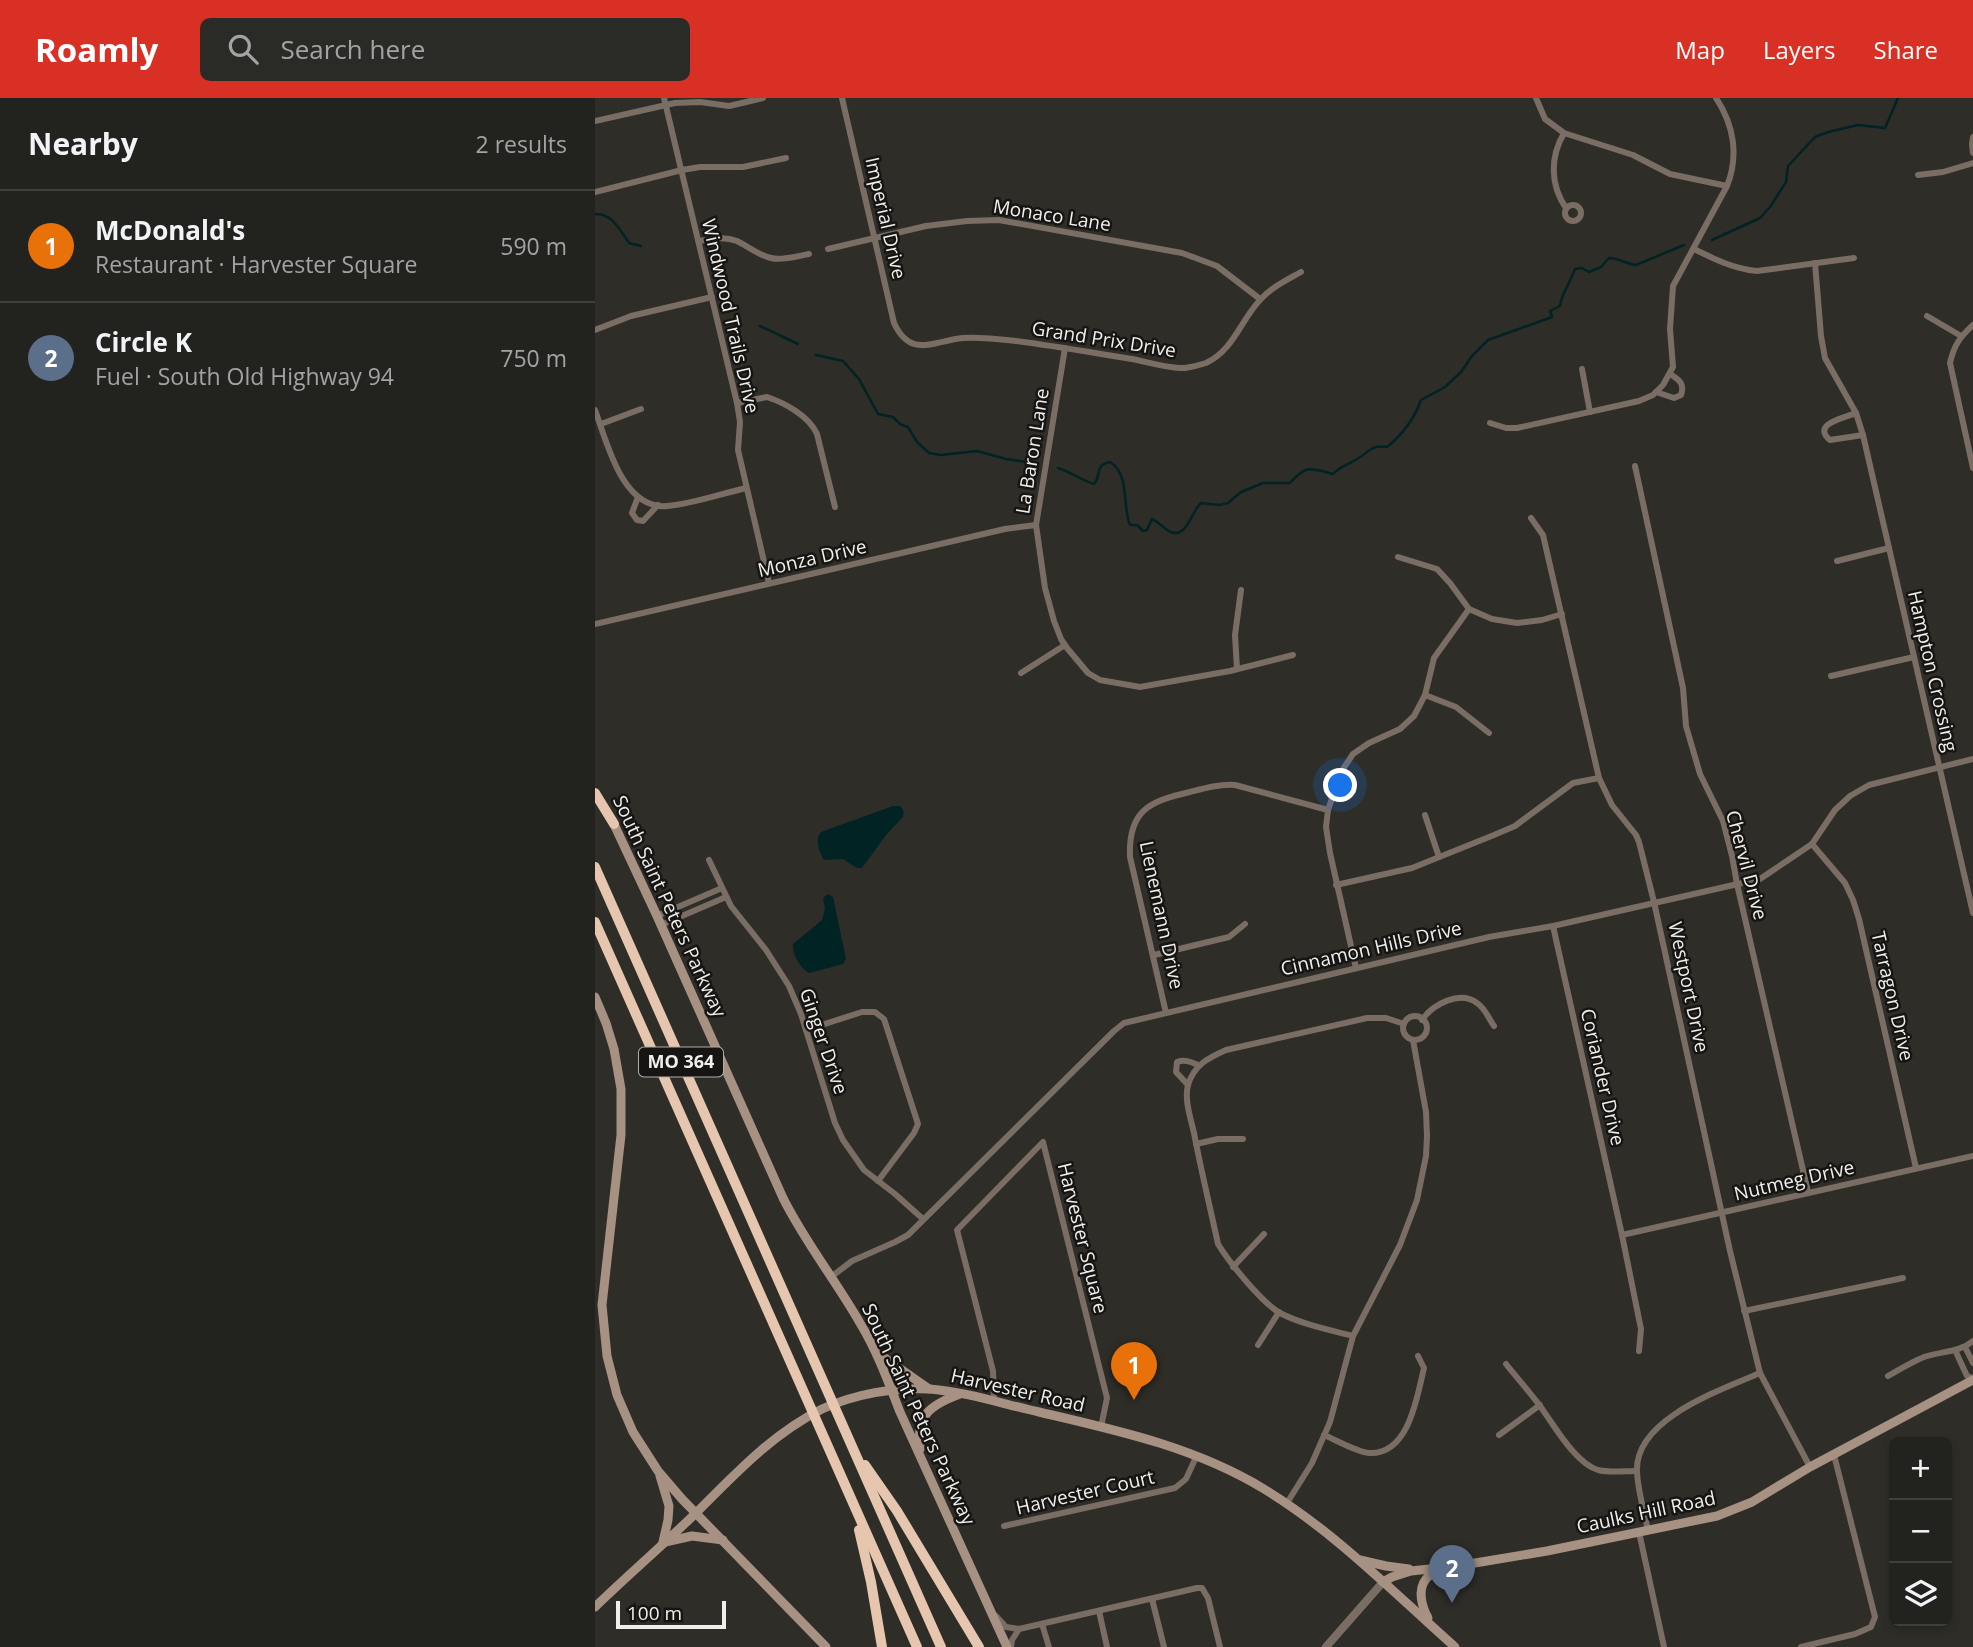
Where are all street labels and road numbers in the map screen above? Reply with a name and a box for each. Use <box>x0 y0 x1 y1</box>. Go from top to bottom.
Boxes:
street label: Imperial Drive <box>859 154 913 282</box>
street label: Monaco Lane <box>991 193 1113 237</box>
street label: Windwood Trails Drive <box>696 216 766 416</box>
street label: Grand Prix Drive <box>1030 315 1178 363</box>
street label: La Baron Lane <box>1009 386 1055 516</box>
street label: Monza Drive <box>755 533 869 583</box>
street label: Hampton Crossing <box>1902 588 1964 754</box>
street label: South Saint Peters Parkway <box>607 791 733 1022</box>
street label: Chervil Drive <box>1720 807 1774 923</box>
street label: Lienemann Drive <box>1134 839 1190 991</box>
street label: Cinnamon Hills Drive <box>1278 915 1464 981</box>
street label: Westport Drive <box>1662 919 1716 1055</box>
street label: Tarragon Drive <box>1865 929 1921 1063</box>
street label: Ginger Drive <box>794 985 854 1097</box>
street label: Coriander Drive <box>1575 1006 1631 1148</box>
road number: MO 364 <box>639 1048 723 1077</box>
street label: Nutmeg Drive <box>1731 1154 1857 1206</box>
street label: Harvester Square <box>1052 1160 1114 1316</box>
street label: South Saint Peters Parkway <box>856 1299 982 1530</box>
street label: Harvester Road <box>948 1362 1088 1418</box>
street label: Harvester Court <box>1013 1463 1157 1521</box>
street label: Caulks Hill Road <box>1574 1485 1718 1539</box>

